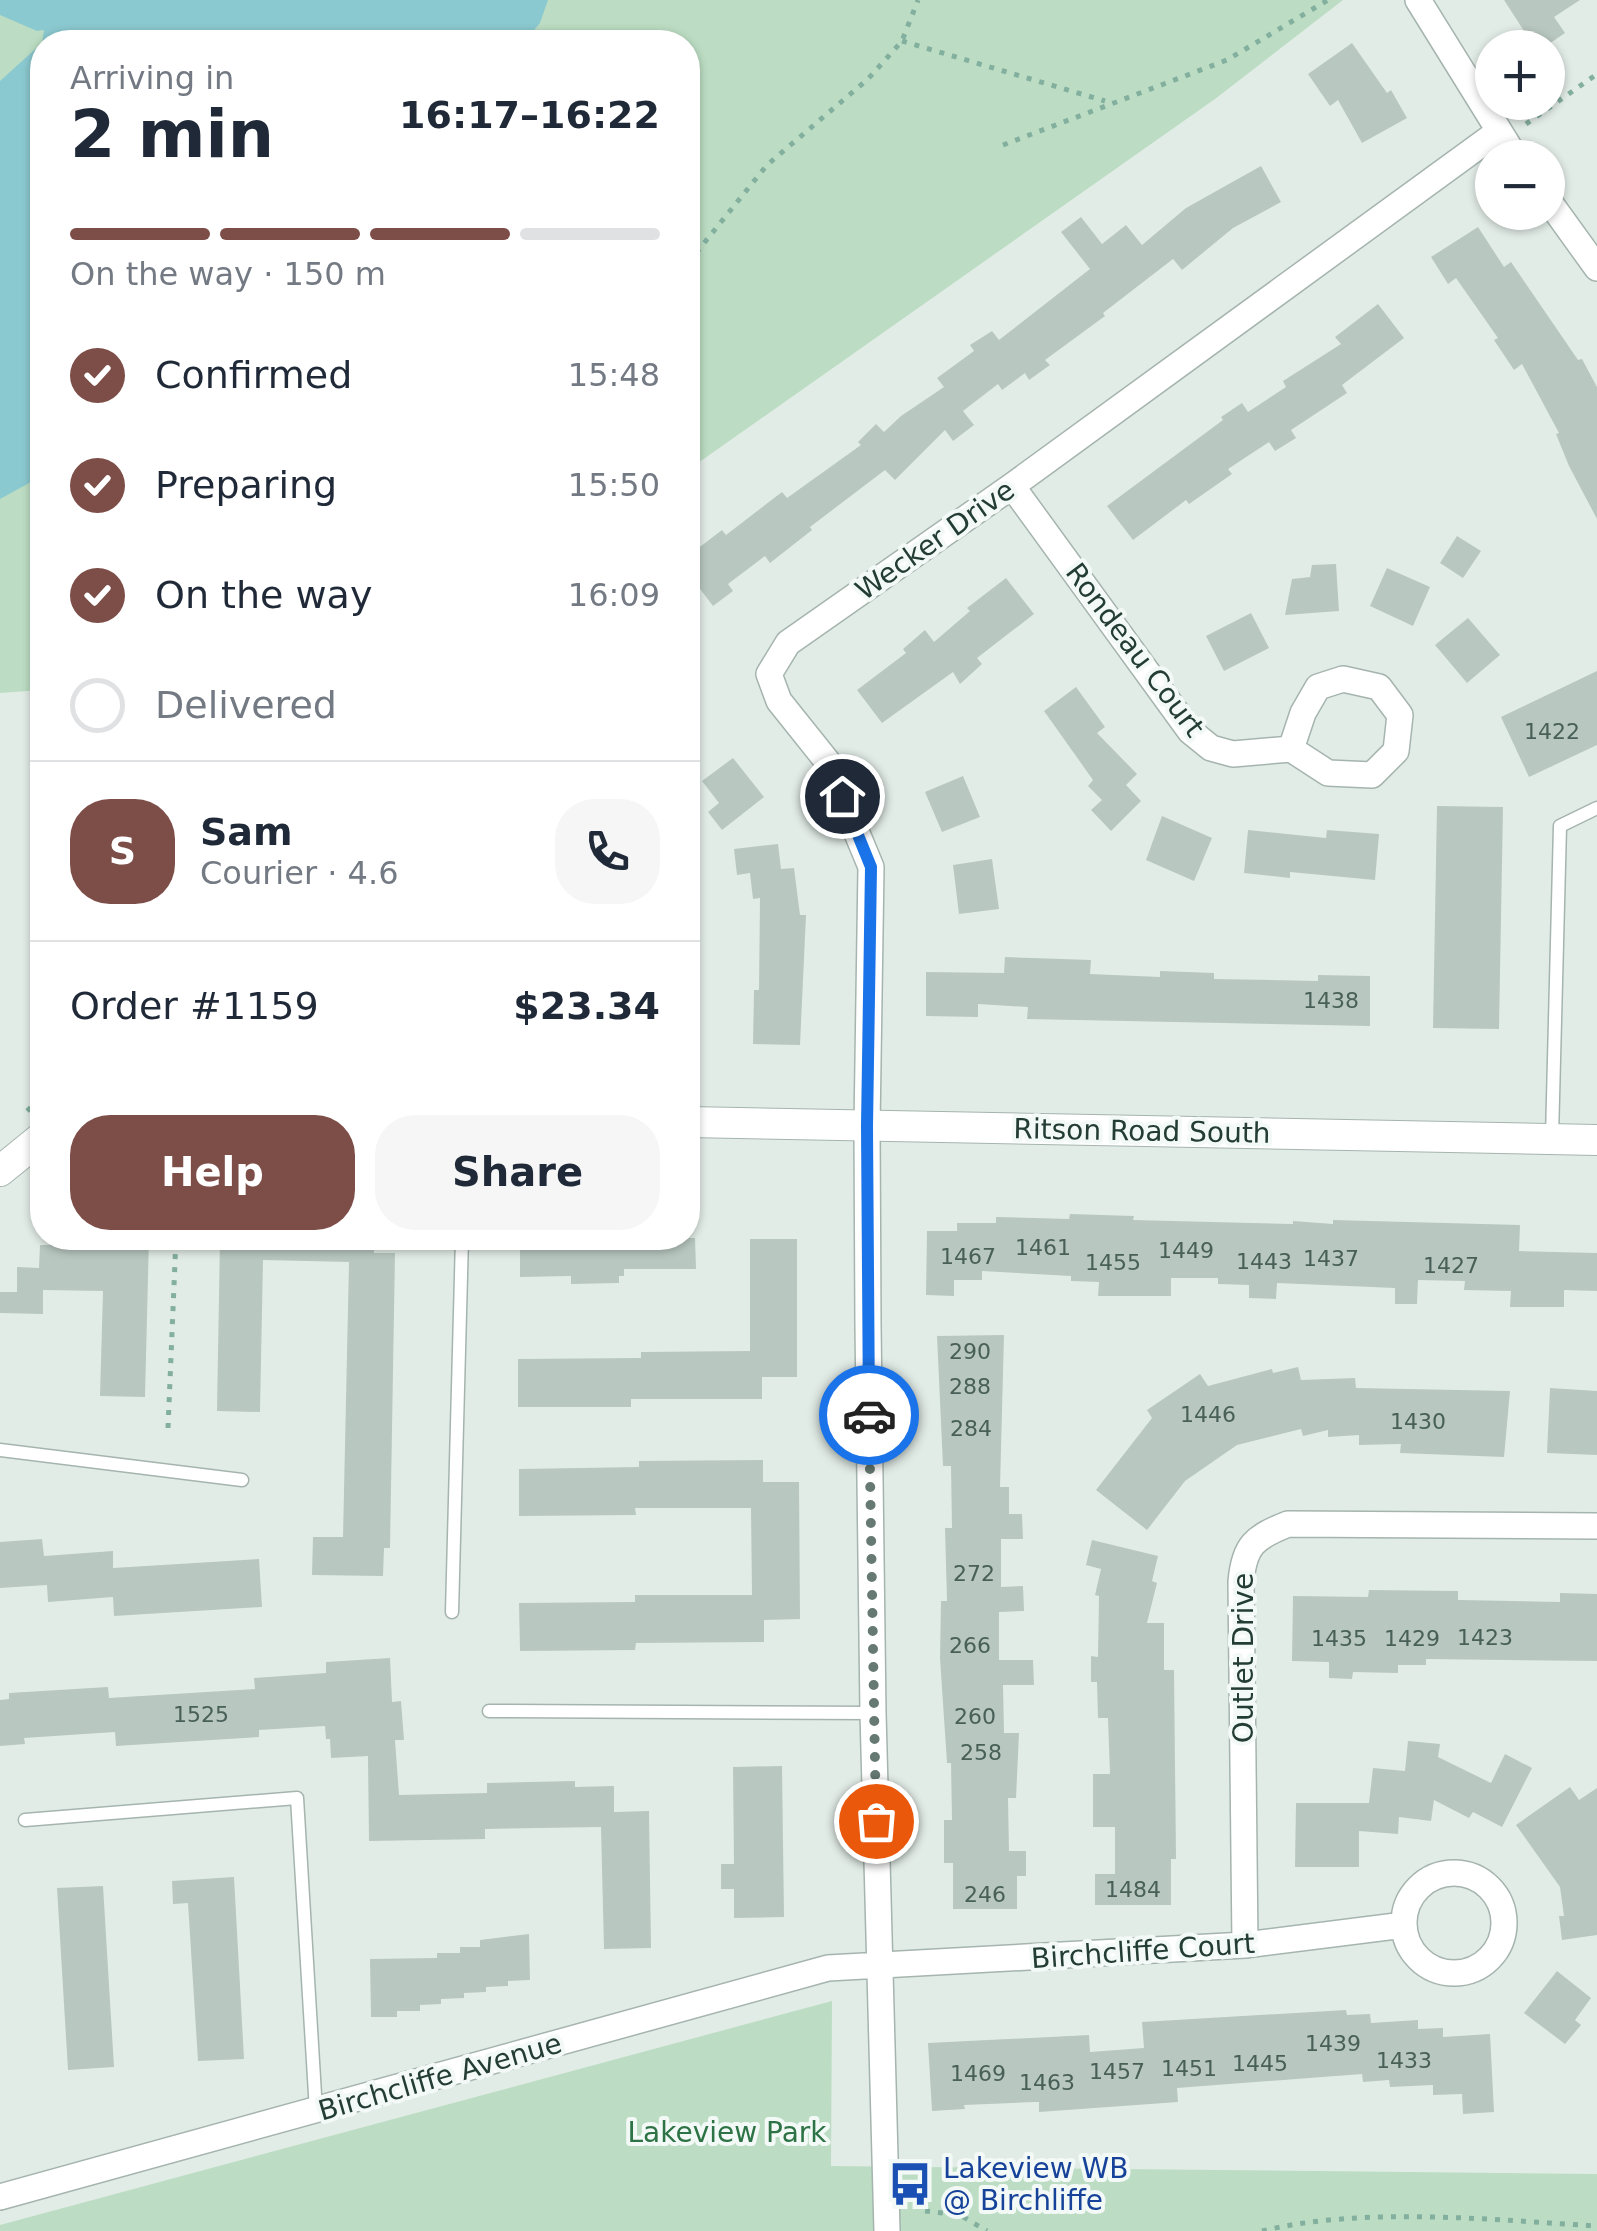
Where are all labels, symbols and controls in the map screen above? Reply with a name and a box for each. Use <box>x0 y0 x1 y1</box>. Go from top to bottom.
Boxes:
map controls <box>1475 30 1565 230</box>
button: + <box>1475 30 1565 120</box>
text: Arriving in <box>70 59 234 97</box>
text: 16:17–16:22 <box>399 93 660 137</box>
text: 2 min <box>70 97 274 172</box>
button: − <box>1475 140 1565 230</box>
text: On the way · 150 m <box>70 255 386 293</box>
icon: check <box>70 348 125 403</box>
text: Confirmed <box>155 353 352 397</box>
text: 15:48 <box>568 356 660 394</box>
icon: check <box>70 458 125 513</box>
text: Preparing <box>155 463 337 507</box>
text: 15:50 <box>568 466 660 504</box>
street label: Wecker Drive <box>849 473 1021 607</box>
street label: Rondeau Court <box>1059 557 1211 743</box>
icon: check <box>70 568 125 623</box>
text: On the way <box>155 573 372 617</box>
text: 16:09 <box>568 576 660 614</box>
text: Delivered <box>155 683 337 727</box>
house number: 1422 <box>1524 719 1580 744</box>
pin <box>800 754 885 839</box>
icon: home <box>815 769 870 824</box>
button: phone <box>555 799 660 904</box>
text: Sam <box>200 810 293 854</box>
text: S <box>109 829 136 873</box>
text: Courier · 4.6 <box>200 854 399 892</box>
text: Order #1159 <box>70 984 319 1028</box>
text: $23.34 <box>513 984 660 1028</box>
house number: 1438 <box>1303 988 1359 1013</box>
street label: Ritson Road South <box>1013 1112 1271 1150</box>
button: Help <box>70 1115 355 1230</box>
button: Share <box>375 1115 660 1230</box>
house number: 1461 <box>1015 1235 1071 1260</box>
house number: 1449 <box>1158 1238 1214 1263</box>
house number: 1467 <box>940 1244 996 1269</box>
house number: 1437 <box>1303 1246 1359 1271</box>
house number: 1443 <box>1236 1249 1292 1274</box>
house number: 1455 <box>1085 1250 1141 1275</box>
house number: 1427 <box>1423 1253 1479 1278</box>
house number: 290 <box>949 1339 991 1364</box>
courier <box>819 1365 919 1465</box>
house number: 288 <box>949 1374 991 1399</box>
icon: car <box>842 1388 897 1443</box>
house number: 1446 <box>1180 1402 1236 1427</box>
house number: 1430 <box>1390 1409 1446 1434</box>
house number: 284 <box>950 1416 992 1441</box>
house number: 272 <box>953 1561 995 1586</box>
street label: Outlet Drive <box>1227 1573 1260 1743</box>
house number: 1423 <box>1457 1625 1513 1650</box>
house number: 1435 <box>1311 1626 1367 1651</box>
house number: 1429 <box>1384 1626 1440 1651</box>
house number: 266 <box>949 1633 991 1658</box>
house number: 1525 <box>173 1702 229 1727</box>
house number: 260 <box>954 1704 996 1729</box>
house number: 258 <box>960 1740 1002 1765</box>
pin <box>834 1779 919 1864</box>
icon: bag <box>849 1794 904 1849</box>
house number: 1484 <box>1105 1877 1161 1902</box>
house number: 246 <box>964 1882 1006 1907</box>
street label: Birchcliffe Court <box>1030 1927 1256 1975</box>
street label: Birchcliffe Avenue <box>315 2026 565 2128</box>
house number: 1439 <box>1305 2031 1361 2056</box>
house number: 1433 <box>1376 2048 1432 2073</box>
house number: 1445 <box>1232 2051 1288 2076</box>
house number: 1451 <box>1161 2056 1217 2081</box>
house number: 1457 <box>1089 2059 1145 2084</box>
house number: 1469 <box>950 2061 1006 2086</box>
house number: 1463 <box>1019 2070 1075 2095</box>
park label: Lakeview Park <box>627 2116 827 2149</box>
place label: Lakeview WB @ Birchliffe <box>943 2152 1128 2217</box>
bus stop icon: Lakeview WB @ Birchliffe <box>886 2160 934 2208</box>

